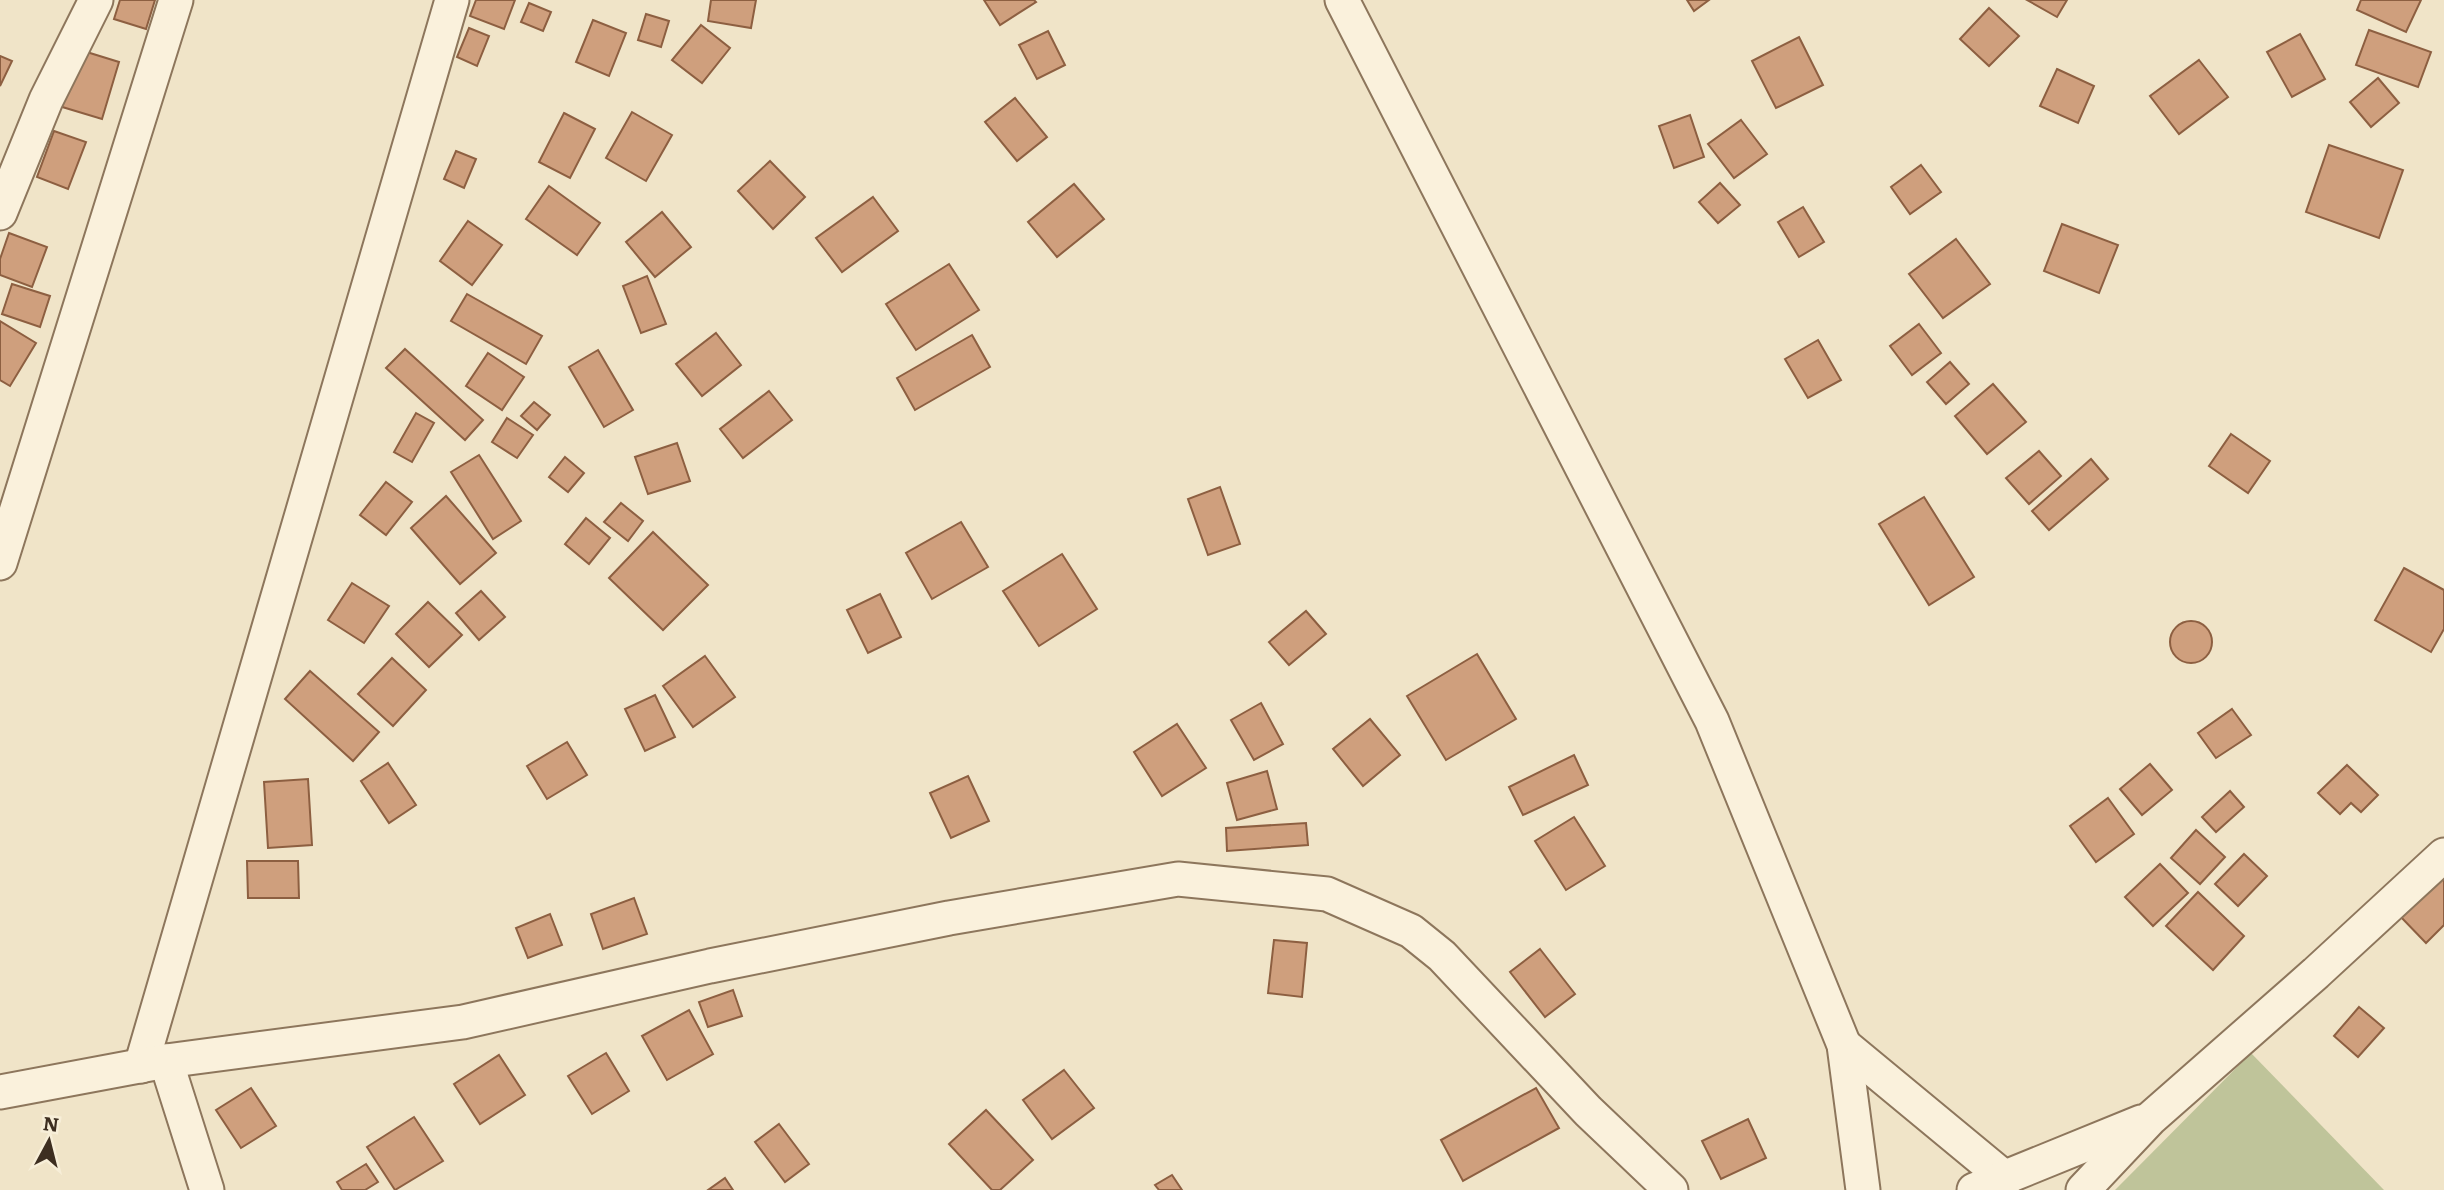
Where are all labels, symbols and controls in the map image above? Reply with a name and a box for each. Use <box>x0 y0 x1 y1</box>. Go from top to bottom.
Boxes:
north arrow <box>14 1106 84 1176</box>
text: N <box>42 1108 61 1138</box>

